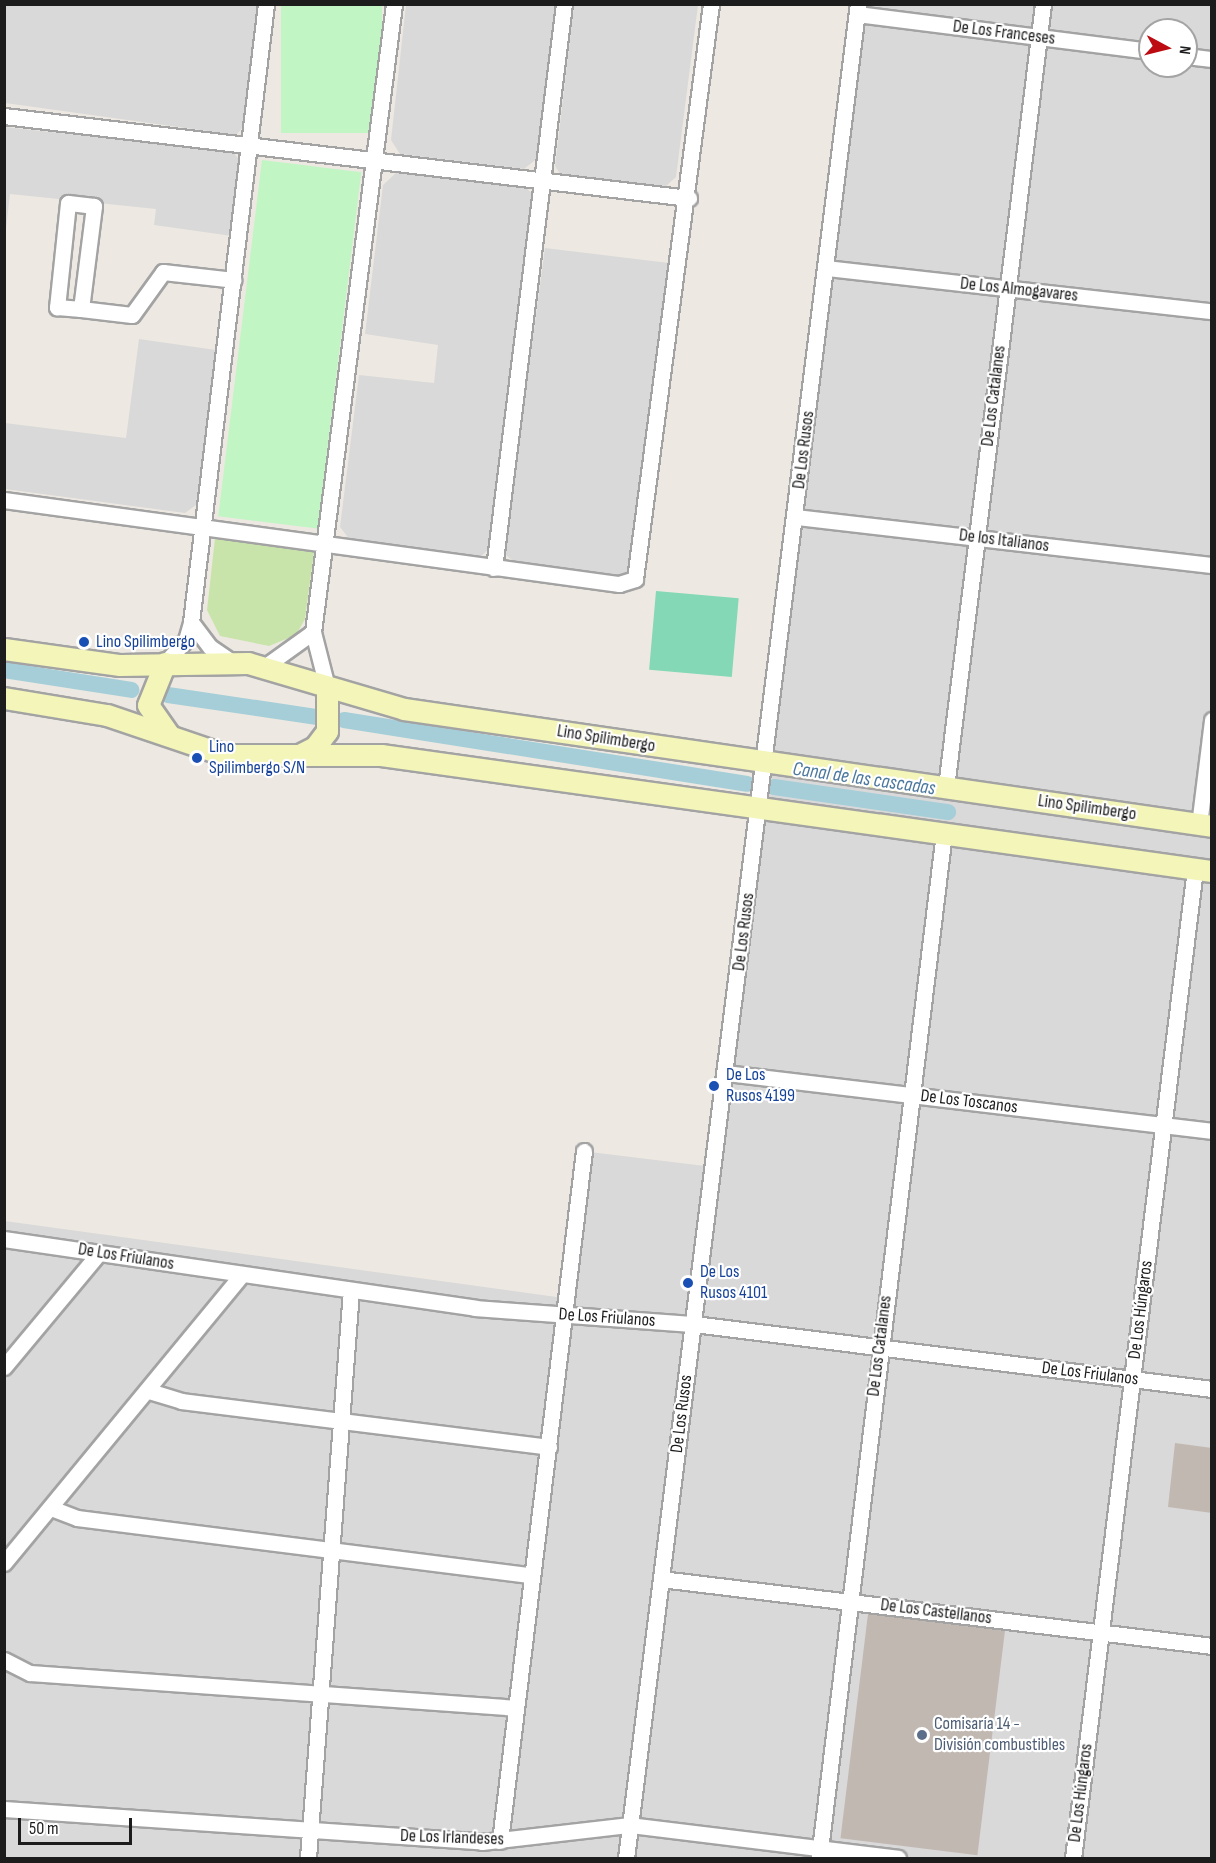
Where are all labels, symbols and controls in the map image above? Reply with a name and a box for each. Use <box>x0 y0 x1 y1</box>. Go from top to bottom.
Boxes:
street label: De Los Franceses <box>952 16 1056 50</box>
north arrow <box>1138 18 1198 78</box>
text: N <box>1174 45 1194 55</box>
street label: De Los Almogavares <box>959 273 1079 307</box>
street label: De Los Catalanes <box>977 344 1011 448</box>
street label: De Los Rusos <box>789 410 819 490</box>
street label: De los Italianos <box>958 525 1050 557</box>
place label: Lino Spilimbergo <box>96 631 195 653</box>
marker: Lino Spilimbergo <box>77 635 91 649</box>
street label: Lino Spilimbergo <box>555 721 657 757</box>
place label: Lino Spilimbergo S/N <box>209 737 305 780</box>
marker: Lino Spilimbergo S/N <box>190 751 204 765</box>
water label: Canal de las cascadas <box>791 757 937 801</box>
street label: Lino Spilimbergo <box>1036 790 1138 826</box>
street label: De Los Rusos <box>729 892 759 972</box>
place label: De Los Rusos 4199 <box>726 1065 795 1108</box>
marker: De Los Rusos 4199 <box>707 1079 721 1093</box>
street label: De Los Toscanos <box>919 1085 1019 1119</box>
street label: De Los Friulanos <box>76 1239 176 1275</box>
street label: De Los Húngaros <box>1124 1259 1158 1361</box>
place label: De Los Rusos 4101 <box>700 1262 767 1304</box>
marker: De Los Rusos 4101 <box>681 1276 695 1290</box>
street label: De Los Catalanes <box>863 1294 897 1398</box>
street label: De Los Friulanos <box>558 1304 656 1332</box>
street label: De Los Friulanos <box>1041 1357 1139 1391</box>
street label: De Los Rusos <box>667 1374 697 1454</box>
street label: De Los Castellanos <box>879 1594 993 1630</box>
place label: Comisaría 14 - División combustibles <box>934 1714 1065 1756</box>
marker: Comisaría 14 - División combustibles <box>915 1728 929 1742</box>
street label: De Los Húngaros <box>1064 1742 1098 1844</box>
scale bar <box>21 1806 135 1844</box>
text: 50 m <box>29 1818 59 1839</box>
street label: De Los Irlandeses <box>400 1825 504 1851</box>

